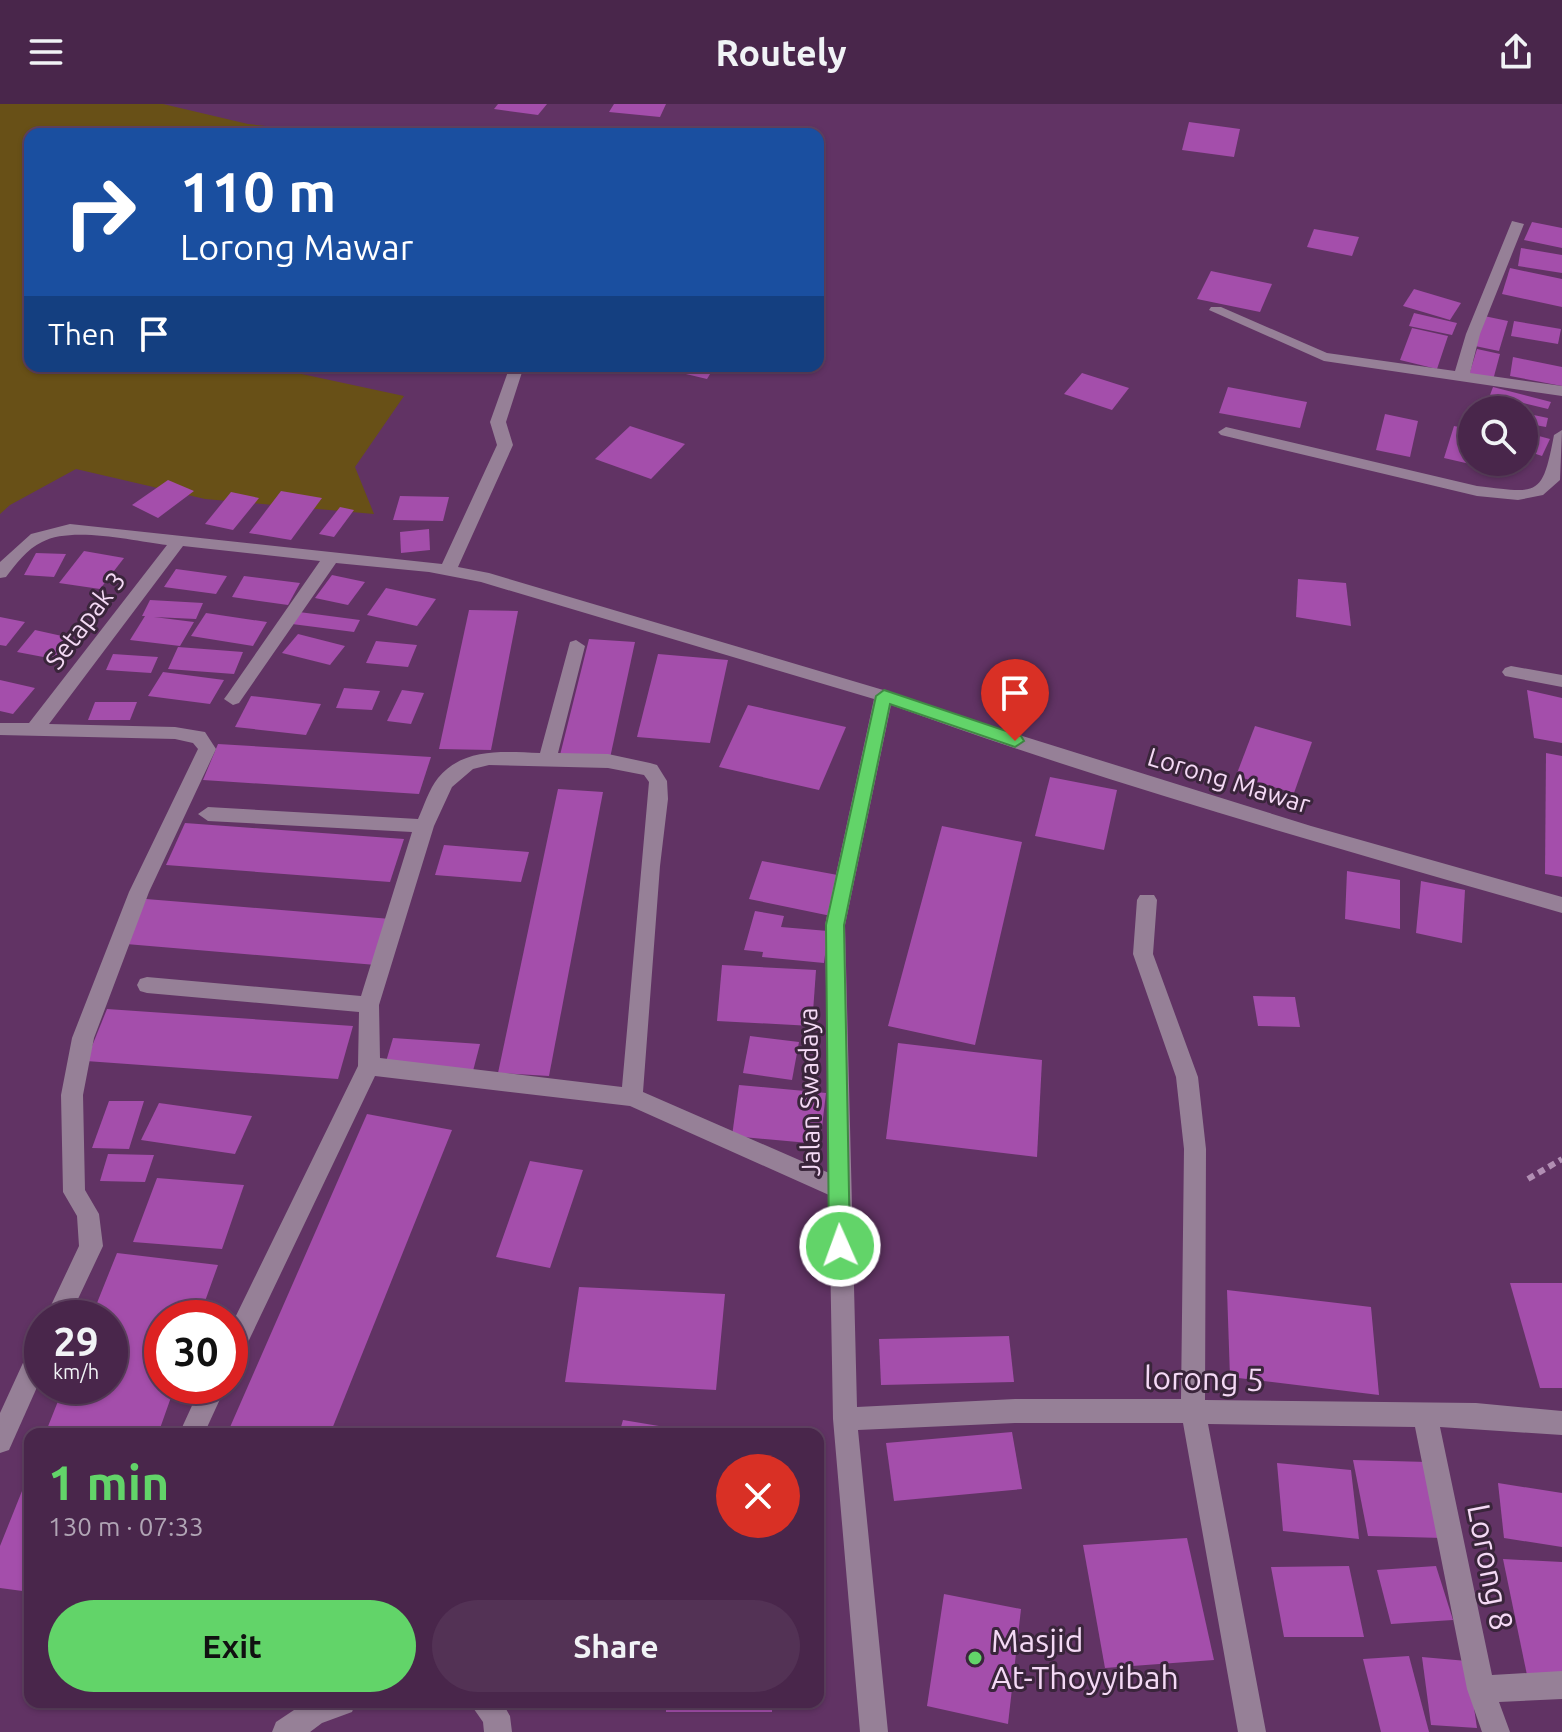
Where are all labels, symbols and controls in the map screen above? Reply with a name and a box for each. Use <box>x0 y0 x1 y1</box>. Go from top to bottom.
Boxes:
icon: menu <box>24 30 68 74</box>
icon: share <box>1494 30 1538 74</box>
text: Routely <box>715 32 847 73</box>
icon: right <box>48 160 152 264</box>
text: 110 m <box>180 160 336 223</box>
text: Lorong Mawar <box>180 226 413 267</box>
icon: arrive <box>132 312 176 356</box>
text: Then <box>48 317 116 351</box>
map controls <box>1458 396 1538 476</box>
button: search <box>1458 396 1538 476</box>
street label: Setapak 3 <box>39 566 131 674</box>
pin <box>981 659 1049 741</box>
icon: arrive <box>993 671 1037 715</box>
street label: Lorong Mawar <box>1144 741 1314 819</box>
street label: Jalan Swadaya <box>793 1007 825 1177</box>
position arrow <box>798 1204 882 1288</box>
speed limit sign: 30 <box>144 1300 248 1404</box>
text: 29 <box>53 1319 99 1364</box>
street label: lorong 5 <box>1144 1359 1264 1397</box>
text: km/h <box>53 1360 99 1383</box>
button: close <box>716 1454 800 1538</box>
text: 1 min <box>48 1455 169 1509</box>
street label: Lorong 8 <box>1461 1501 1521 1633</box>
text: 130 m · 07:33 <box>48 1512 204 1541</box>
button: Exit <box>48 1600 416 1692</box>
button: Share <box>432 1600 800 1692</box>
place label: Masjid At-Thoyyibah <box>991 1622 1179 1695</box>
marker: Masjid At-Thoyyibah <box>966 1649 984 1667</box>

